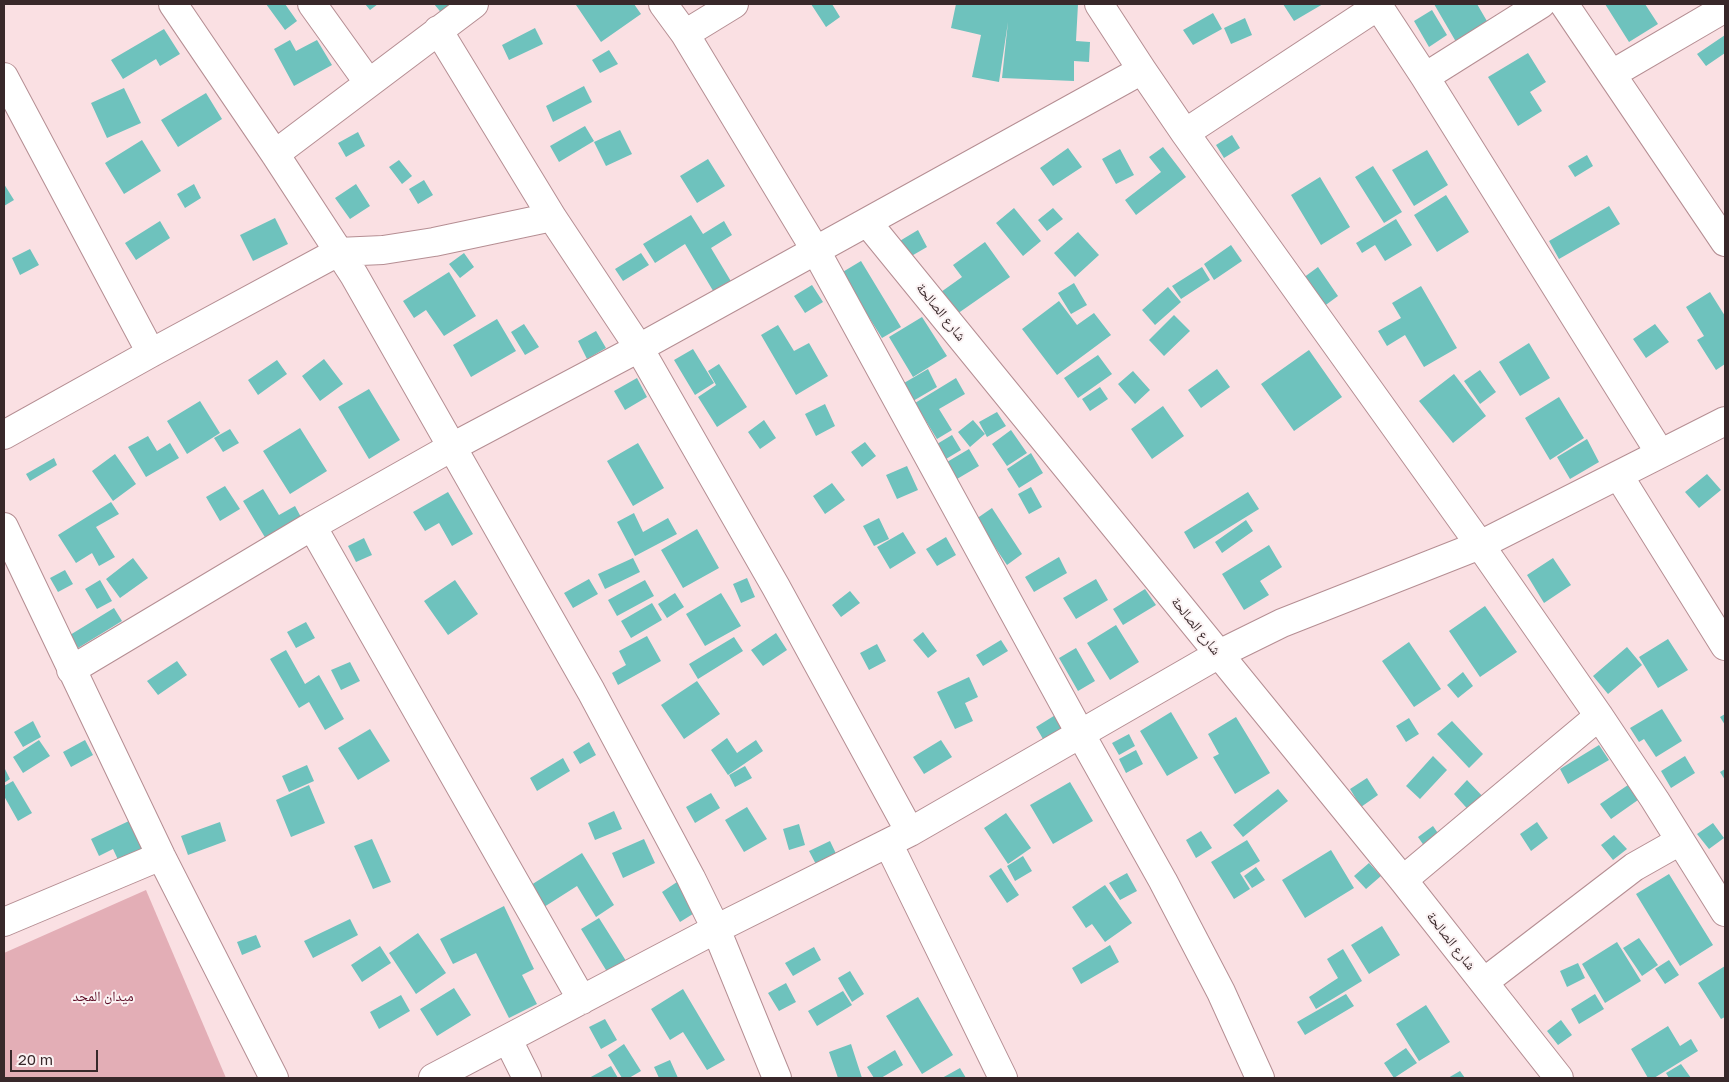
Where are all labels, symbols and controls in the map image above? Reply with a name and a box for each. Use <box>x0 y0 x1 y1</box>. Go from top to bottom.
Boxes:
street label: شارع الصالحة <box>913 280 969 344</box>
street label: شارع الصالحة <box>1168 594 1224 658</box>
street label: شارع الصالحة <box>1423 908 1479 974</box>
park label: ميدان المجد <box>72 989 134 1005</box>
scale bar <box>12 1040 100 1072</box>
text: 20 m <box>18 1050 53 1068</box>

